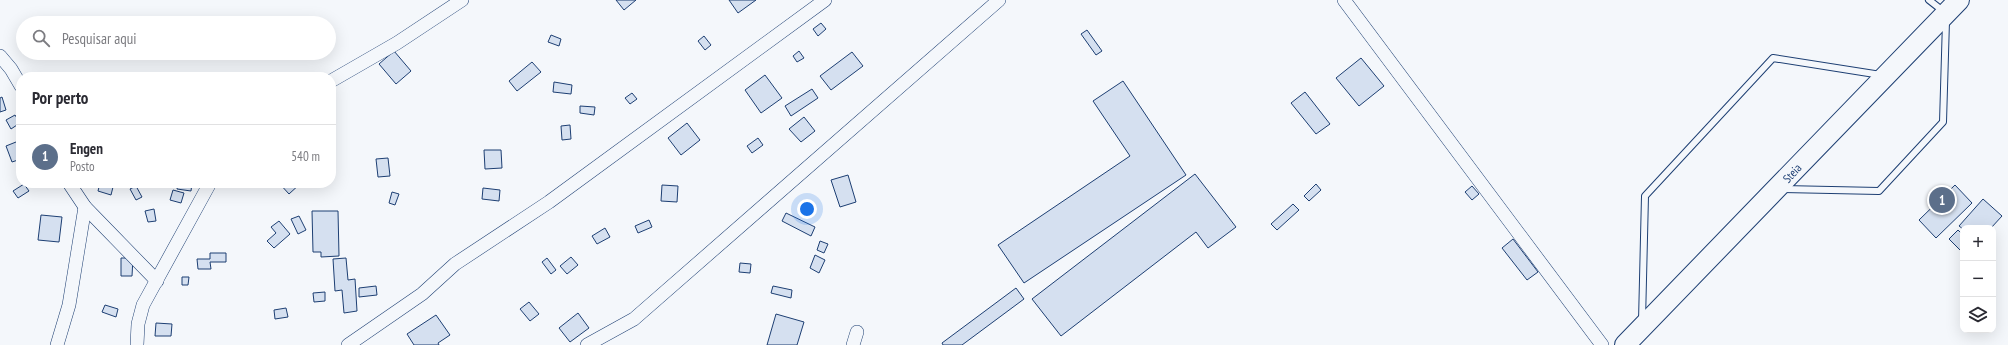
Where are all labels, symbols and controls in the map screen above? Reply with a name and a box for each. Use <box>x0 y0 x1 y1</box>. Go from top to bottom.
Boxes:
search box <box>16 16 336 60</box>
icon: search <box>30 27 52 49</box>
text: Pesquisar aqui <box>62 29 136 48</box>
text: Por perto <box>32 87 88 109</box>
text: Engen <box>70 139 103 158</box>
text: 1 <box>42 148 48 165</box>
text: 540 m <box>291 148 320 165</box>
text: Posto <box>70 158 95 175</box>
street label: Steia <box>1779 160 1805 186</box>
pin: 1 <box>1929 185 1955 215</box>
your location <box>797 199 817 219</box>
map controls <box>1960 225 1996 333</box>
button: + <box>1960 225 1996 261</box>
button: − <box>1960 261 1996 297</box>
button: layers <box>1960 297 1996 333</box>

